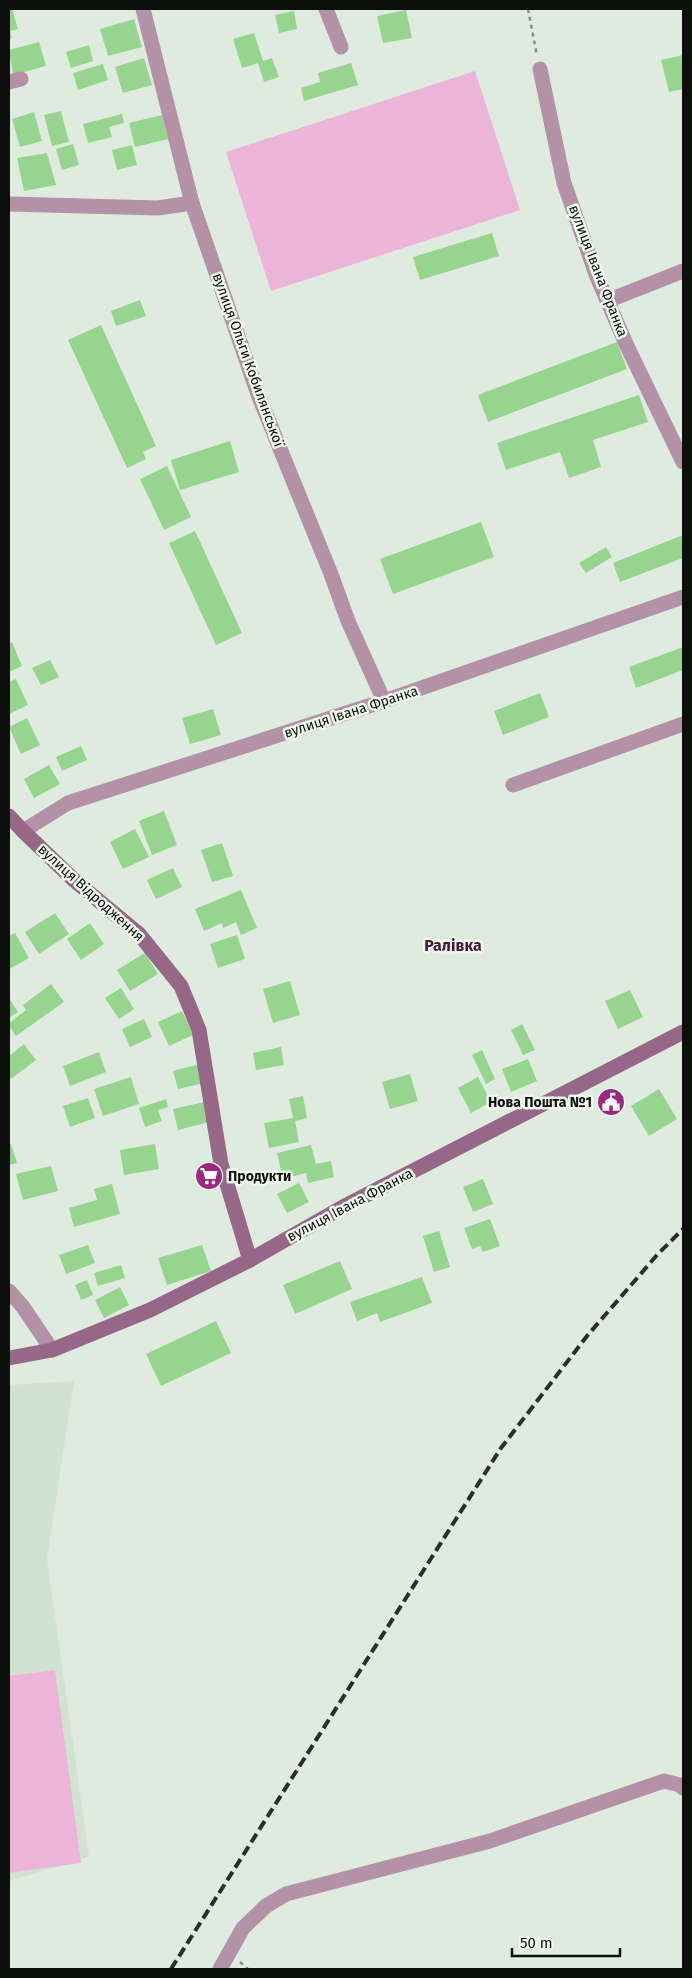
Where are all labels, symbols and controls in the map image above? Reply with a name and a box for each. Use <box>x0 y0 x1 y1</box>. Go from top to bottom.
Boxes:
street label: вулиця Івана Франка <box>565 203 631 339</box>
street label: вулиця Ольги Кобилянської <box>209 271 288 450</box>
street label: вулиця Івана Франка <box>282 682 420 742</box>
street label: вулиця Відродження <box>34 841 148 945</box>
district label: Ралівка <box>424 936 482 955</box>
public building icon: Нова Пошта №1 <box>596 1087 626 1117</box>
place label: Нова Пошта №1 <box>488 1094 592 1111</box>
supermarket icon: Продукти <box>194 1161 224 1191</box>
street label: вулиця Івана Франка <box>284 1165 416 1245</box>
place label: Продукти <box>228 1168 291 1185</box>
scale bar <box>512 1926 620 1958</box>
text: 50 m <box>520 1934 553 1952</box>

